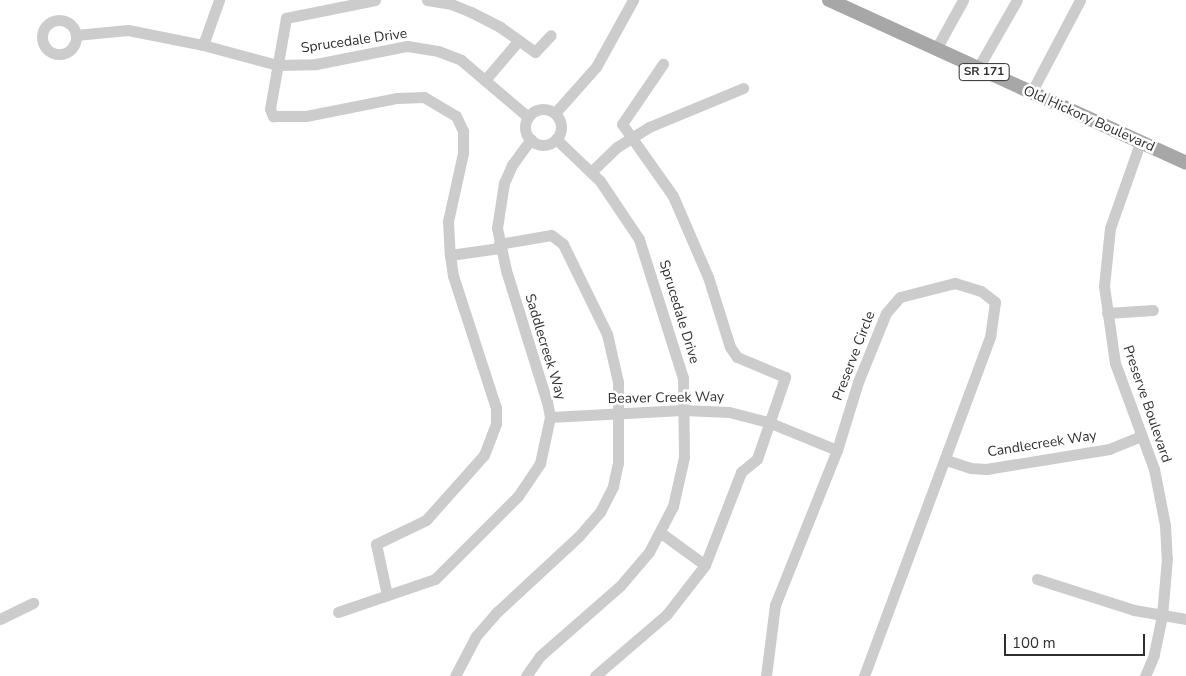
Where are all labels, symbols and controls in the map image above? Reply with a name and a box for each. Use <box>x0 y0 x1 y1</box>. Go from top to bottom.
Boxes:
street label: Sprucedale Drive <box>300 25 408 57</box>
road number: SR 171 <box>958 62 1010 82</box>
street label: Old Hickory Boulevard <box>1021 82 1157 156</box>
street label: Sprucedale Drive <box>655 258 703 366</box>
street label: Saddlecreek Way <box>521 292 569 402</box>
street label: Preserve Circle <box>829 309 879 403</box>
street label: Preserve Boulevard <box>1119 343 1175 465</box>
street label: Beaver Creek Way <box>608 389 724 407</box>
street label: Candlecreek Way <box>986 427 1098 461</box>
scale bar <box>1006 624 1147 656</box>
text: 100 m <box>1012 633 1056 653</box>

